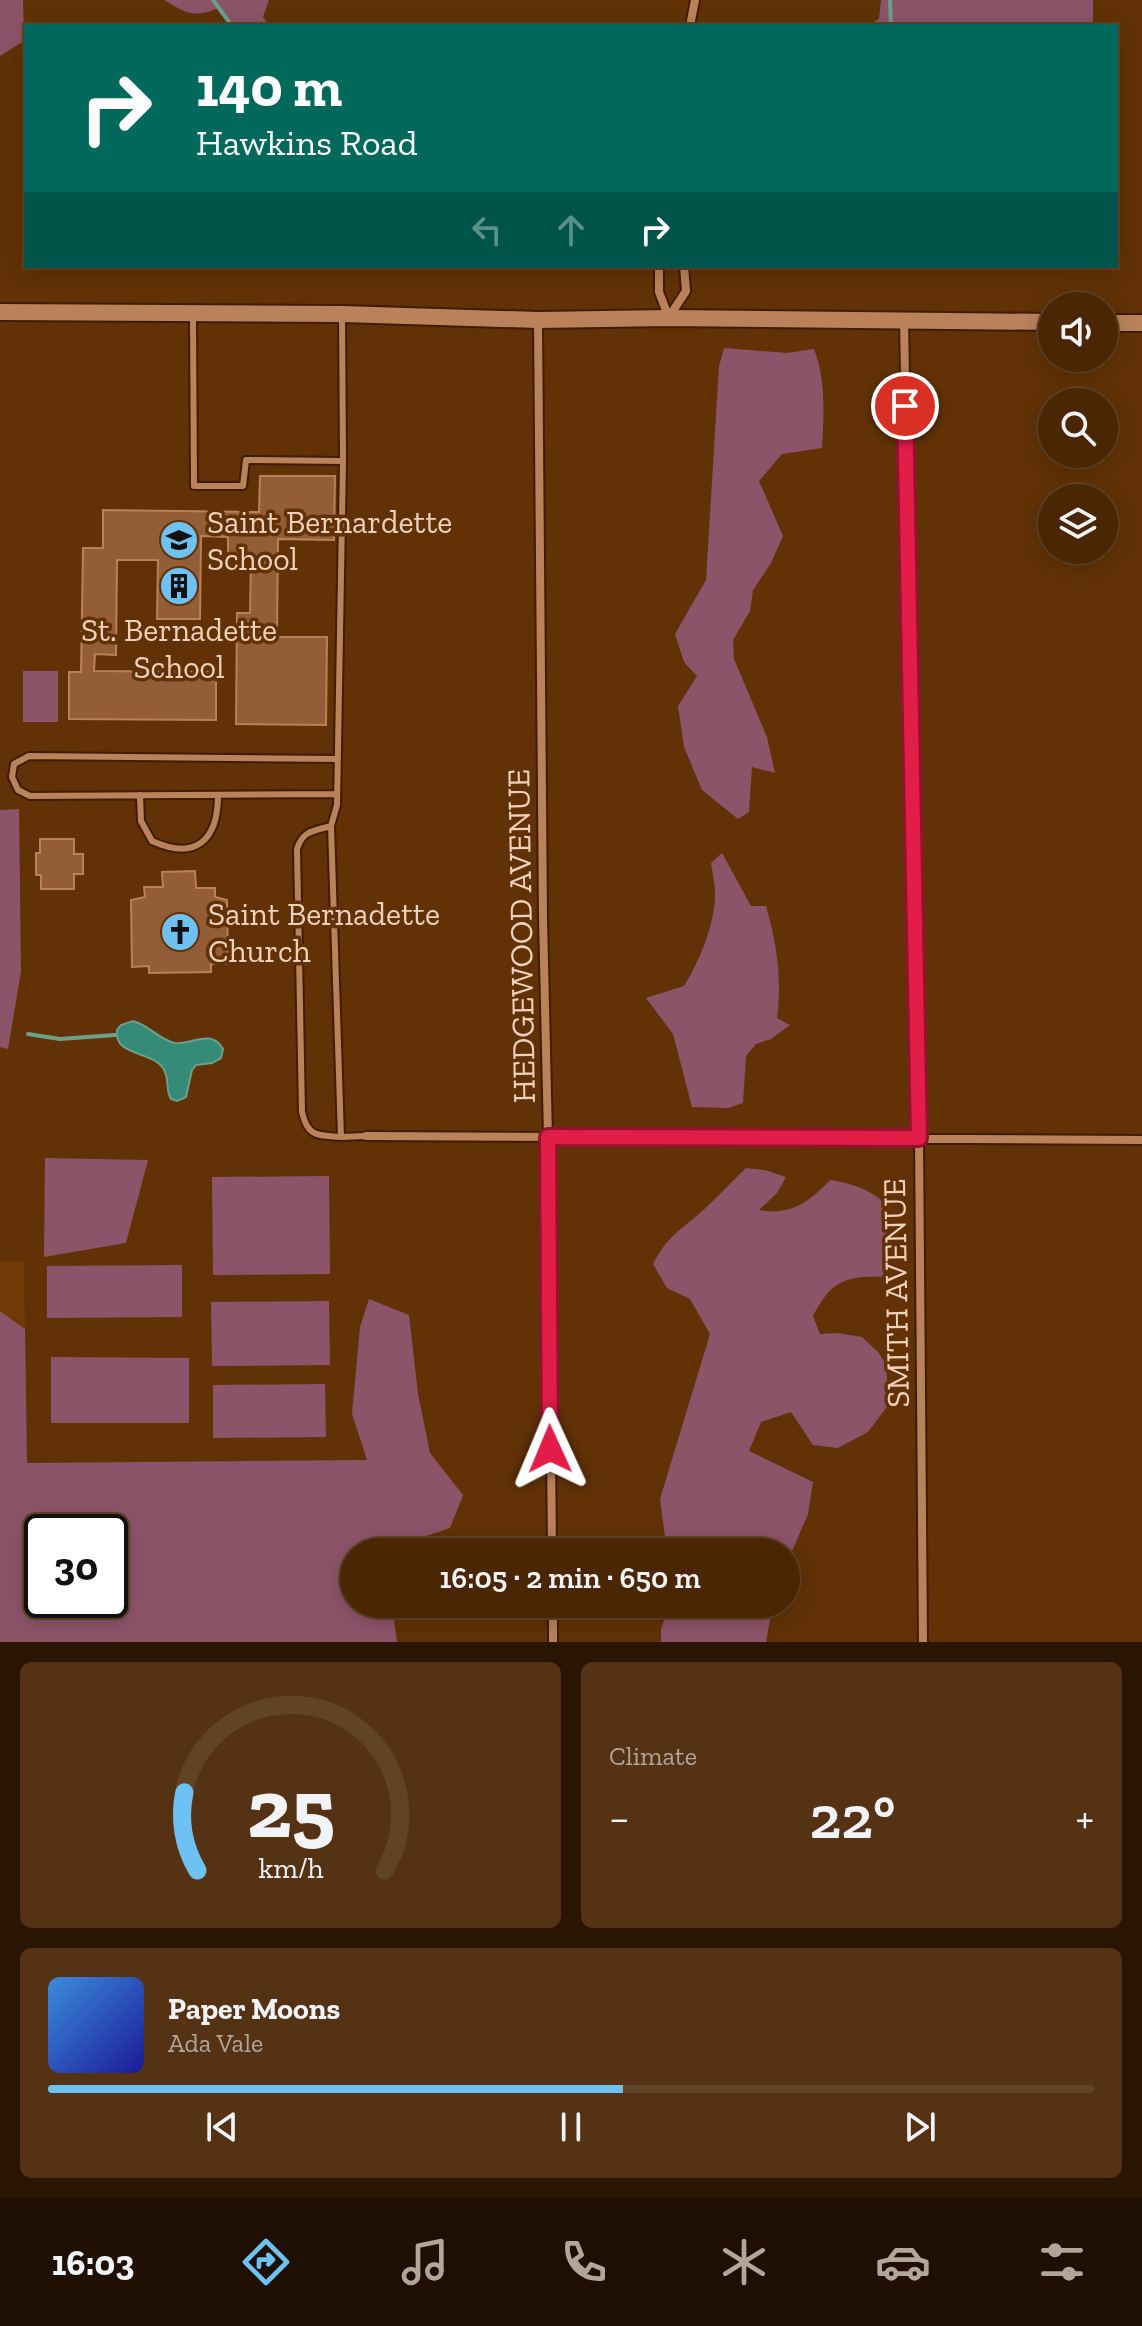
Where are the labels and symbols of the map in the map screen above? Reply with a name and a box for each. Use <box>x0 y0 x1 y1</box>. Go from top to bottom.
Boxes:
pin <box>871 372 939 440</box>
place label: Saint Bernardette School <box>207 503 452 578</box>
school or university icon: Saint Bernardette School <box>158 519 200 561</box>
building icon: St. Bernadette School <box>158 565 200 607</box>
place label: St. Bernadette School <box>81 611 277 686</box>
street label: HEDGEWOOD AVENUE <box>499 769 543 1103</box>
place label: Saint Bernadette Church <box>208 895 440 970</box>
church icon: Saint Bernadette Church <box>159 911 201 953</box>
street label: SMITH AVENUE <box>875 1178 917 1408</box>
position arrow <box>508 1407 592 1491</box>
speed limit sign: 30 <box>24 1514 128 1618</box>

